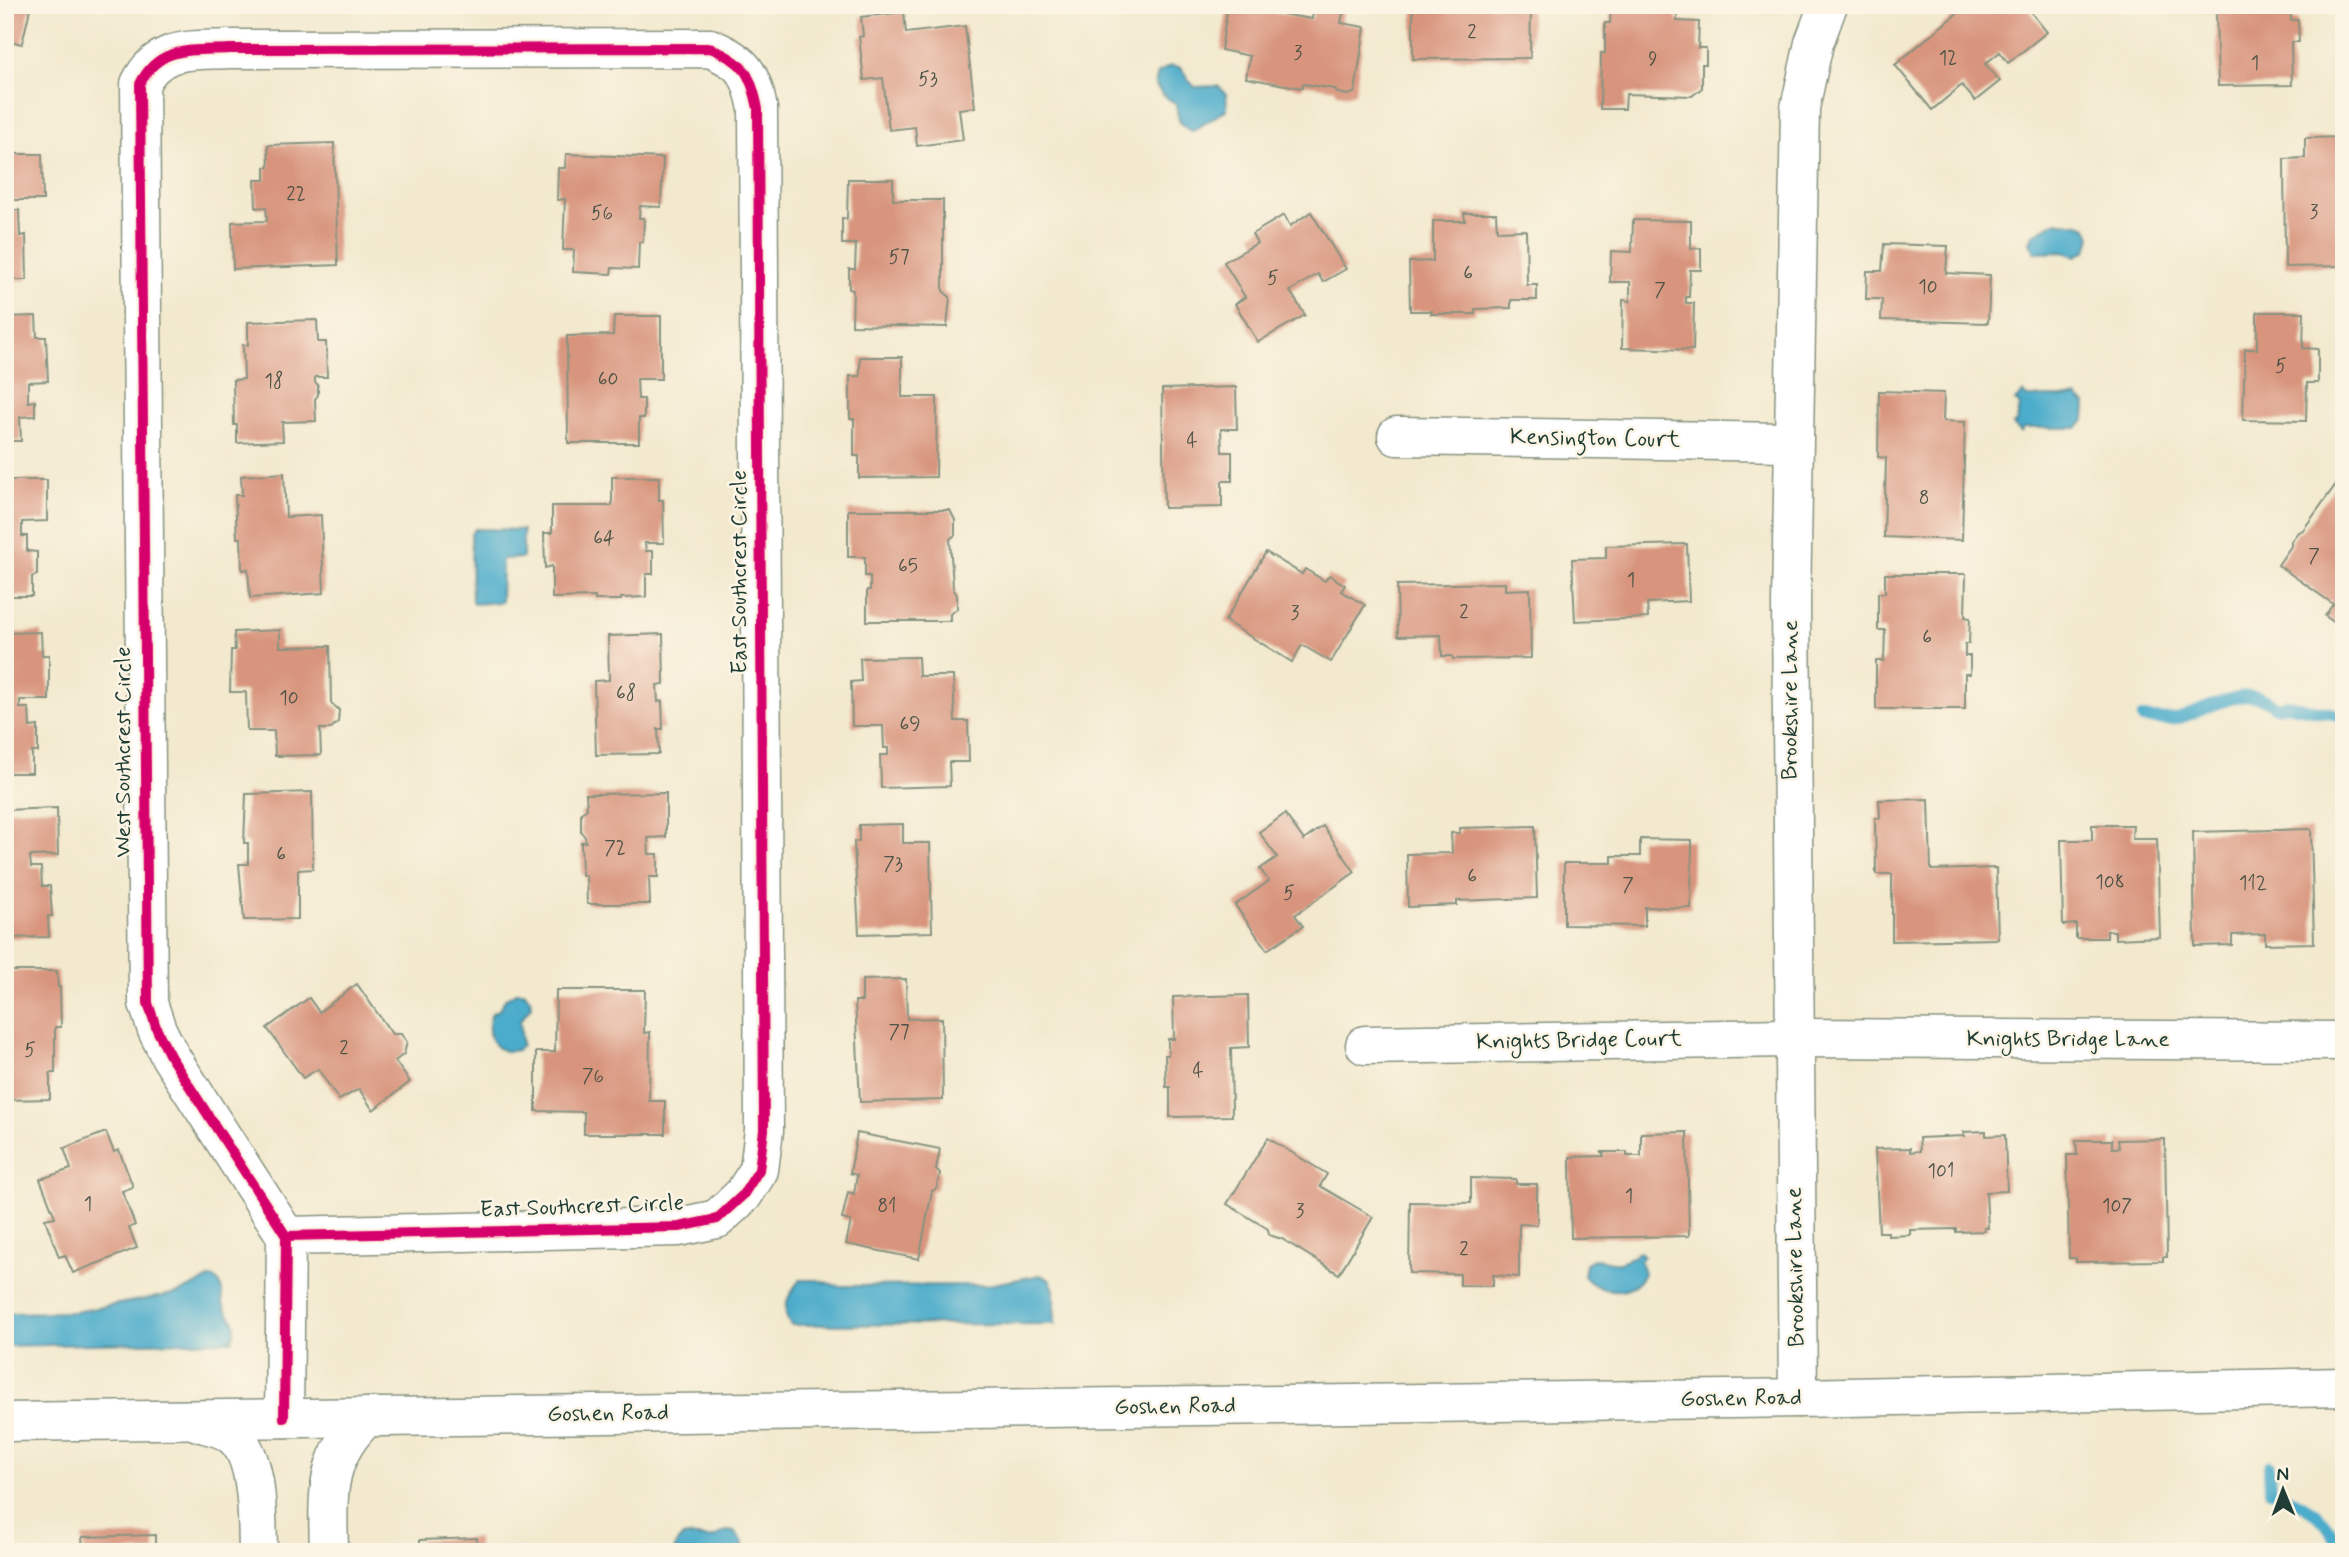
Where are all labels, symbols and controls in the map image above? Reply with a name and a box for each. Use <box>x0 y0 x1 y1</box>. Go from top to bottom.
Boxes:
house number: 2 <box>1467 20 1477 45</box>
house number: 3 <box>1294 41 1303 66</box>
house number: 12 <box>1939 46 1957 71</box>
house number: 9 <box>1648 47 1658 72</box>
house number: 1 <box>2251 51 2259 76</box>
house number: 53 <box>918 67 938 92</box>
house number: 22 <box>286 182 306 207</box>
house number: 3 <box>2310 200 2319 225</box>
house number: 56 <box>591 201 613 226</box>
house number: 57 <box>889 245 909 270</box>
house number: 6 <box>1463 261 1473 286</box>
house number: 5 <box>1267 266 1279 291</box>
house number: 10 <box>1918 275 1938 300</box>
house number: 7 <box>1654 278 1666 303</box>
house number: 5 <box>2275 354 2287 379</box>
house number: 60 <box>598 367 618 392</box>
house number: 18 <box>265 369 283 394</box>
street label: Kensington Court <box>1510 423 1681 457</box>
house number: 4 <box>1186 429 1198 454</box>
street label: East Southcrest Circle <box>725 470 755 674</box>
house number: 8 <box>1919 486 1929 511</box>
house number: 64 <box>593 526 615 551</box>
house number: 7 <box>2308 544 2320 569</box>
house number: 65 <box>898 554 918 579</box>
house number: 1 <box>1627 568 1635 593</box>
house number: 2 <box>1459 600 1469 625</box>
house number: 3 <box>1291 601 1300 626</box>
street label: Brookshire Lane <box>1776 620 1806 780</box>
house number: 6 <box>1922 625 1932 650</box>
street label: West Southcrest Circle <box>109 646 139 858</box>
house number: 68 <box>616 681 636 706</box>
house number: 10 <box>279 686 299 711</box>
house number: 69 <box>899 712 921 737</box>
house number: 72 <box>604 836 626 861</box>
house number: 6 <box>276 842 286 867</box>
house number: 73 <box>883 852 903 877</box>
house number: 6 <box>1467 864 1477 889</box>
house number: 108 <box>2095 870 2125 895</box>
house number: 112 <box>2239 871 2267 896</box>
house number: 7 <box>1622 873 1634 898</box>
house number: 5 <box>1283 881 1295 906</box>
house number: 77 <box>888 1020 910 1045</box>
street label: Knights Bridge Court <box>1476 1024 1683 1060</box>
street label: Knights Bridge Lane <box>1966 1025 2170 1057</box>
house number: 2 <box>339 1036 349 1061</box>
house number: 5 <box>24 1038 36 1063</box>
house number: 4 <box>1192 1059 1204 1084</box>
house number: 76 <box>582 1064 604 1089</box>
house number: 101 <box>1928 1159 1954 1184</box>
house number: 1 <box>1625 1184 1633 1209</box>
street label: Brookshire Lane <box>1780 1187 1812 1347</box>
street label: East Southcrest Circle <box>479 1188 685 1226</box>
house number: 1 <box>84 1192 92 1217</box>
house number: 81 <box>878 1194 896 1219</box>
house number: 107 <box>2102 1194 2132 1219</box>
house number: 3 <box>1296 1199 1305 1224</box>
house number: 2 <box>1459 1237 1469 1262</box>
street label: Goshen Road <box>1680 1383 1802 1415</box>
street label: Goshen Road <box>1114 1391 1236 1423</box>
street label: Goshen Road <box>547 1398 669 1430</box>
north arrow <box>2248 1456 2318 1526</box>
text: N <box>2276 1462 2289 1487</box>

